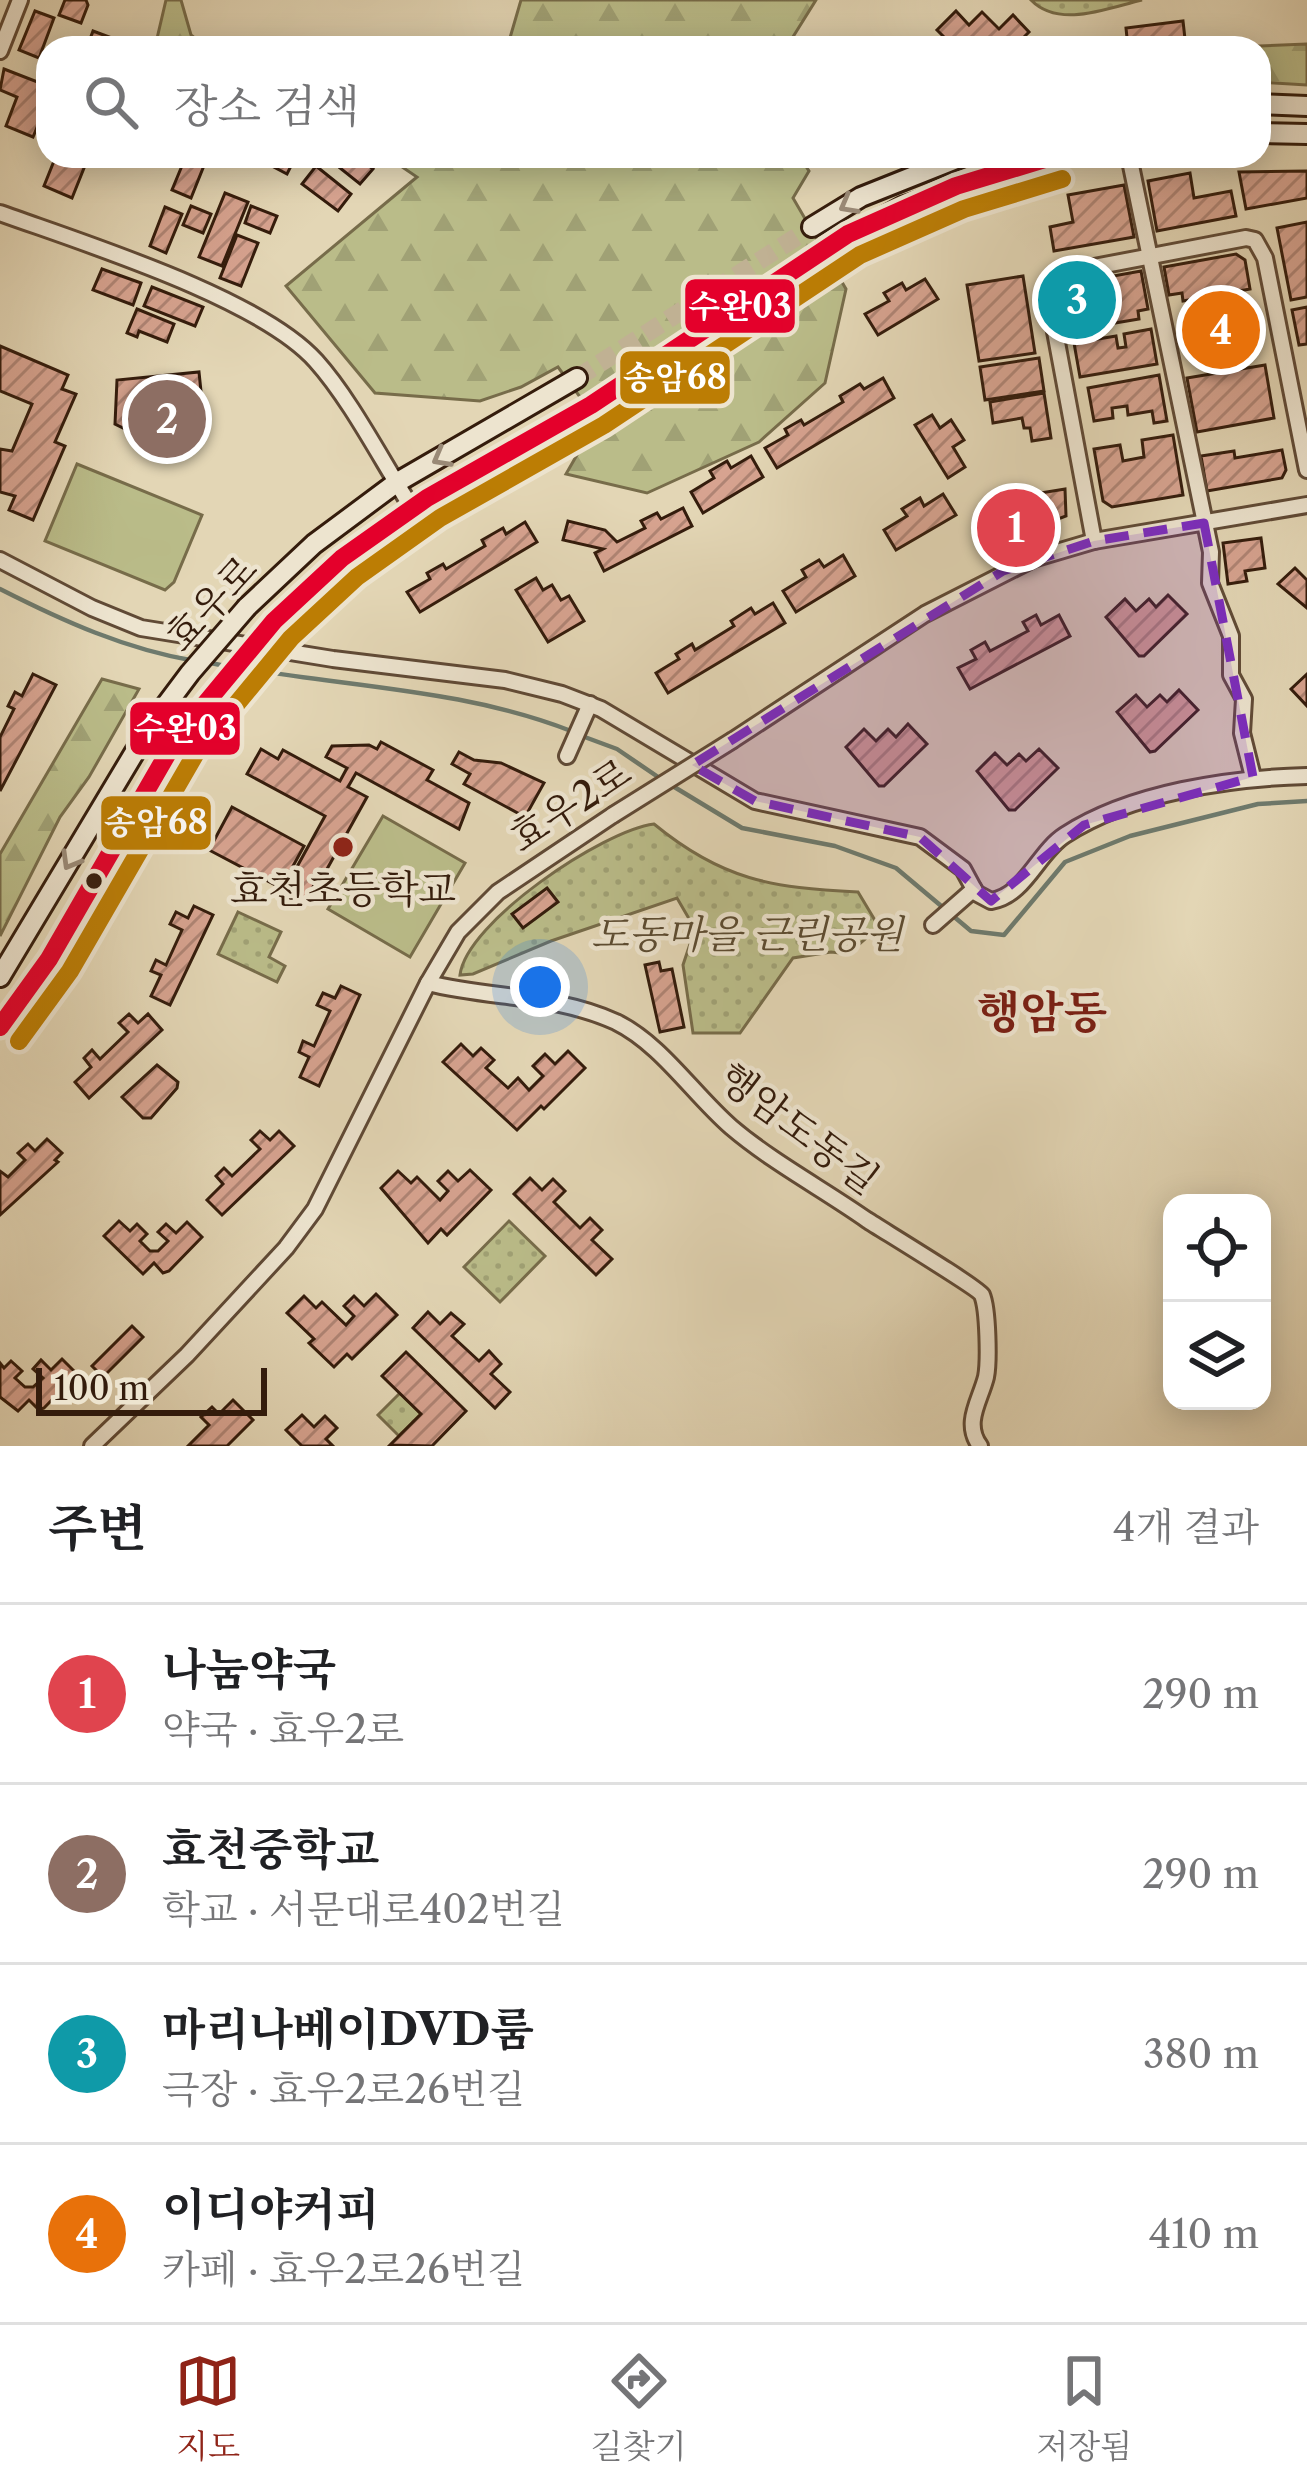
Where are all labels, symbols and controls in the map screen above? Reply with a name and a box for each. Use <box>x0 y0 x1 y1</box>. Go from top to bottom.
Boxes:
search box <box>36 36 1271 168</box>
icon: search <box>78 69 144 135</box>
text: 장소 검색 <box>174 78 360 134</box>
one-way arrow <box>839 191 861 214</box>
pin: 3 <box>1038 255 1116 345</box>
line badge: 수완03 <box>683 277 797 335</box>
pin: 4 <box>1182 285 1260 375</box>
text: 수완03 <box>688 286 792 327</box>
line badge: 송암68 <box>618 349 732 406</box>
text: 송암68 <box>623 357 727 398</box>
pin: 2 <box>128 374 206 464</box>
one-way arrow <box>432 443 454 466</box>
pin: 1 <box>977 483 1055 573</box>
street label: 효우로 <box>155 545 267 661</box>
line badge: 수완03 <box>128 700 242 757</box>
text: 수완03 <box>133 708 237 749</box>
street label: 효우2로 <box>500 748 640 862</box>
line badge: 송암68 <box>99 794 213 852</box>
text: 송암68 <box>104 802 208 843</box>
marker: 효천초등학교 <box>330 834 356 860</box>
one-way arrow <box>62 849 84 870</box>
place label: 효천초등학교 <box>230 865 456 913</box>
unlabelled marker <box>83 870 105 892</box>
park label: 도동마을 근린공원 <box>591 910 905 958</box>
your location <box>510 957 570 1017</box>
district label: 행암동 <box>977 984 1107 1040</box>
street label: 행암도동길 <box>709 1052 889 1204</box>
map controls <box>1163 1194 1271 1410</box>
button: locate <box>1163 1194 1271 1302</box>
button: layers <box>1163 1302 1271 1410</box>
scale bar <box>36 1362 267 1415</box>
text: 100 m <box>54 1368 149 1409</box>
text: 주변 <box>48 1497 147 1559</box>
text: 4개 결과 <box>1113 1503 1259 1551</box>
text: 나눔약국 <box>162 1641 336 1697</box>
text: 1 <box>78 1670 96 1718</box>
text: 290 m <box>1142 1670 1259 1718</box>
text: 약국 · 효우2로 <box>162 1705 405 1753</box>
text: 효천중학교 <box>162 1821 379 1877</box>
text: 2 <box>75 1850 99 1898</box>
text: 290 m <box>1142 1850 1259 1898</box>
text: 학교 · 서문대로402번길 <box>162 1885 565 1933</box>
text: 마리나베이DVD룸 <box>162 2001 534 2057</box>
text: 3 <box>76 2030 98 2078</box>
text: 380 m <box>1143 2030 1259 2078</box>
text: 극장 · 효우2로26번길 <box>162 2065 525 2113</box>
text: 이디야커피 <box>162 2181 379 2237</box>
text: 4 <box>75 2210 99 2258</box>
text: 410 m <box>1149 2210 1259 2258</box>
text: 카페 · 효우2로26번길 <box>162 2245 525 2293</box>
tab: 지도 <box>175 2348 241 2467</box>
tab: 길찾기 <box>591 2348 687 2467</box>
tab: 저장됨 <box>1036 2348 1132 2467</box>

